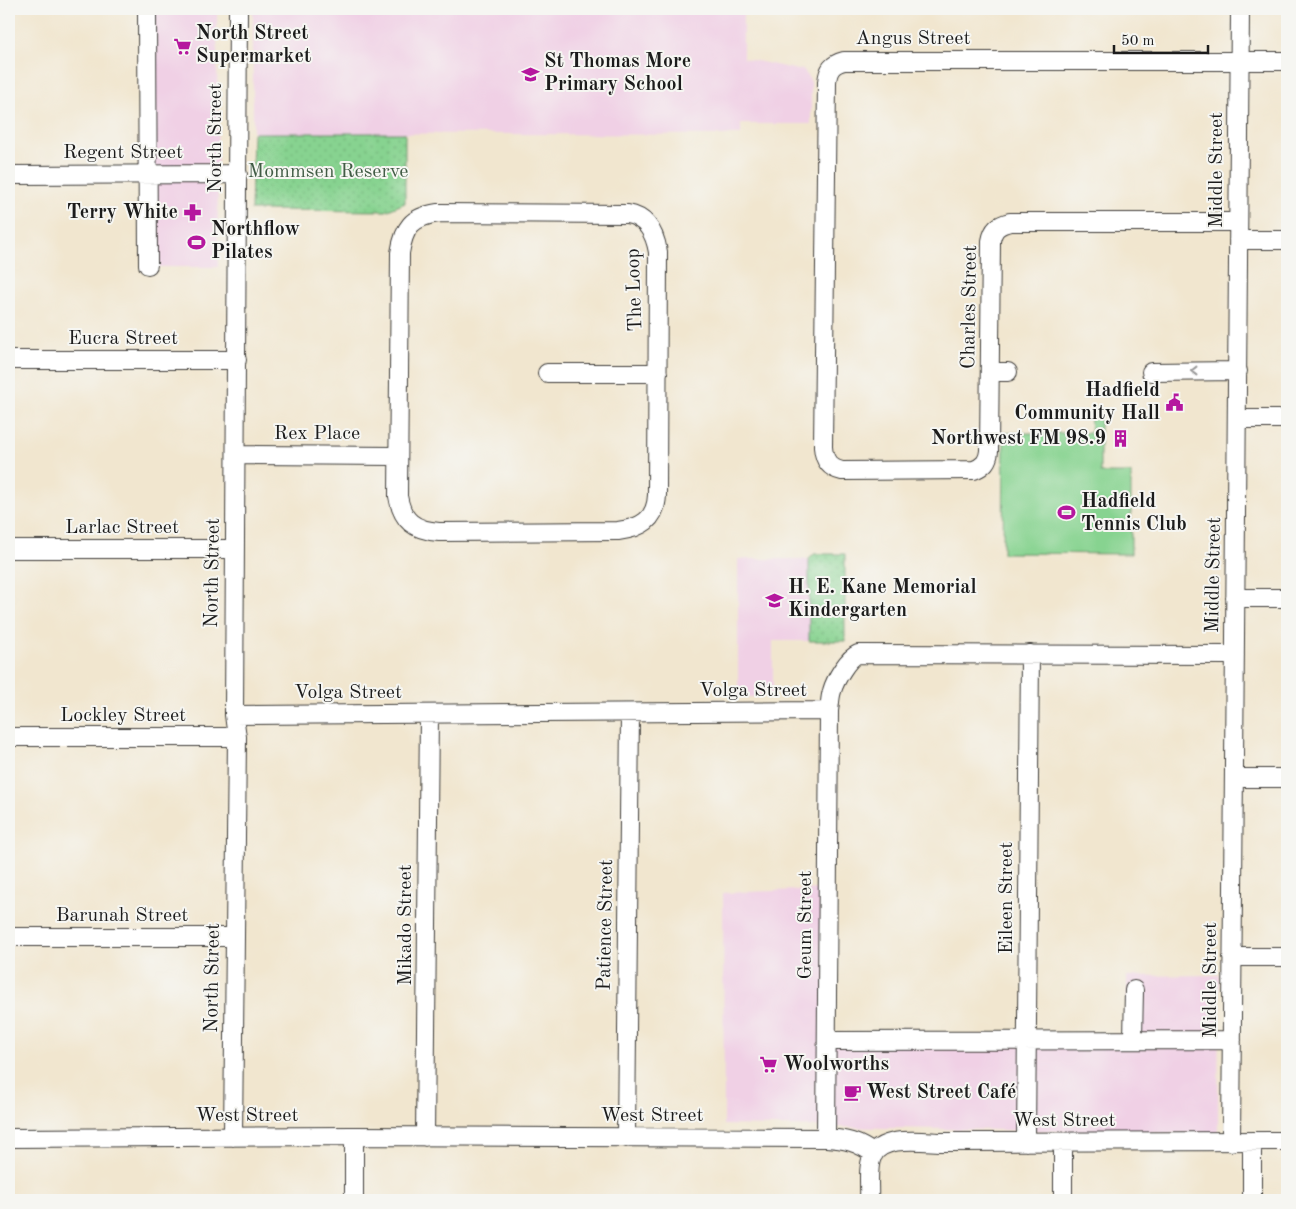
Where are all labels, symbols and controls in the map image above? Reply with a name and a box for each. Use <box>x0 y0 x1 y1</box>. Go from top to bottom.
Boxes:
scale bar <box>1114 22 1207 54</box>
place label: North Street Supermarket <box>196 24 311 67</box>
street label: Angus Street <box>856 29 970 49</box>
text: 50 m <box>1121 34 1155 49</box>
supermarket icon: North Street Supermarket <box>172 36 192 56</box>
place label: St Thomas More Primary School <box>544 52 691 95</box>
school or university icon: St Thomas More Primary School <box>520 64 540 84</box>
street label: North Street <box>206 83 226 193</box>
street label: Middle Street <box>1207 112 1227 228</box>
street label: Regent Street <box>63 143 183 163</box>
park label: Mommsen Reserve <box>247 162 409 182</box>
place label: Terry White <box>67 203 178 223</box>
pharmacy icon: Terry White <box>182 203 202 223</box>
place label: Northflow Pilates <box>211 220 301 263</box>
sports icon: Northflow Pilates <box>187 232 207 252</box>
street label: Charles Street <box>959 245 981 369</box>
street label: The Loop <box>624 248 646 332</box>
street label: Eucra Street <box>68 329 178 349</box>
one-way arrow <box>1190 366 1198 376</box>
place label: Hadfield Community Hall <box>1014 381 1160 424</box>
public building icon: Hadfield Community Hall <box>1164 392 1184 412</box>
street label: Rex Place <box>274 424 360 444</box>
place label: Northwest FM 98.9 <box>931 429 1106 449</box>
building icon: Northwest FM 98.9 <box>1110 429 1130 449</box>
place label: Hadfield Tennis Club <box>1081 492 1187 535</box>
sports icon: Hadfield Tennis Club <box>1057 503 1077 523</box>
street label: Middle Street <box>1203 517 1225 633</box>
street label: Larlac Street <box>65 518 179 538</box>
street label: North Street <box>202 518 224 628</box>
place label: H. E. Kane Memorial Kindergarten <box>788 578 977 621</box>
school or university icon: H. E. Kane Memorial Kindergarten <box>764 590 784 610</box>
street label: Volga Street <box>699 681 807 701</box>
street label: Volga Street <box>294 683 402 703</box>
street label: Lockley Street <box>60 706 186 726</box>
street label: Eileen Street <box>997 842 1017 954</box>
street label: Patience Street <box>595 859 617 991</box>
street label: Mikado Street <box>396 864 416 986</box>
street label: Geum Street <box>796 871 816 979</box>
street label: Barunah Street <box>56 906 188 926</box>
street label: Middle Street <box>1201 922 1221 1038</box>
street label: North Street <box>202 923 224 1033</box>
supermarket icon: Woolworths <box>759 1055 779 1075</box>
place label: Woolworths <box>783 1055 889 1075</box>
cafe icon: West Street Café <box>842 1083 862 1103</box>
place label: West Street Café <box>866 1083 1016 1103</box>
street label: West Street <box>196 1106 298 1126</box>
street label: West Street <box>601 1106 703 1126</box>
street label: West Street <box>1013 1111 1115 1131</box>

